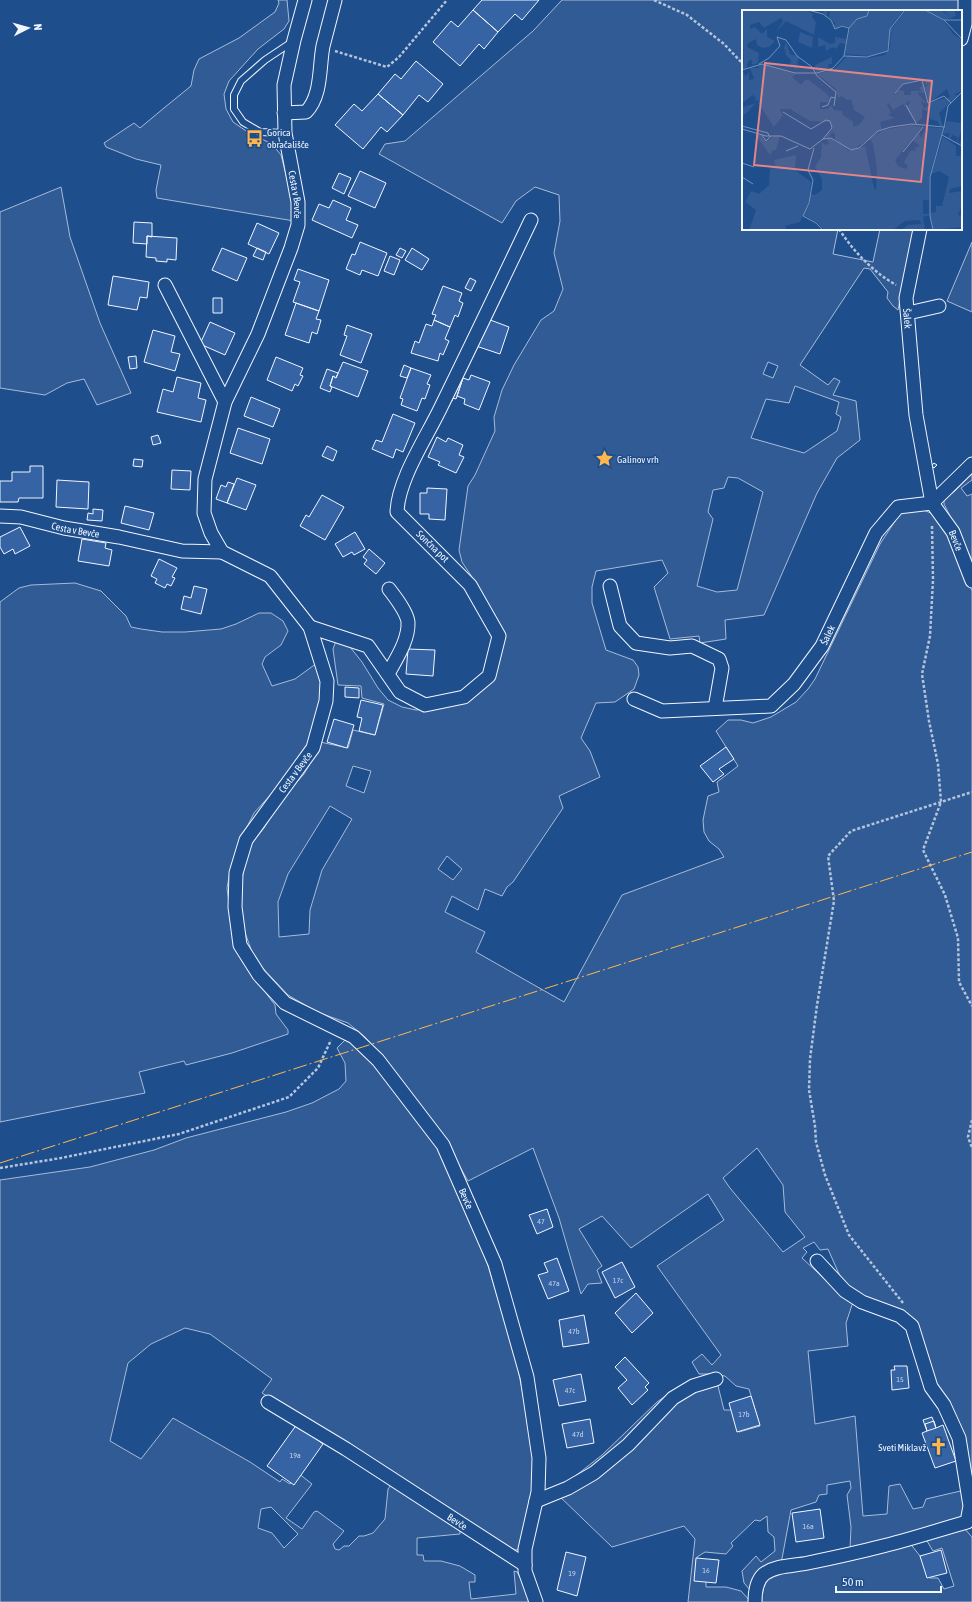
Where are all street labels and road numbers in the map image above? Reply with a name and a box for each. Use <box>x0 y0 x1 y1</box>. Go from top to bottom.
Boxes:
street label: Cesta v Bevče <box>286 170 303 219</box>
street label: Šalek <box>901 308 914 330</box>
street label: Cesta v Bevče <box>50 520 101 540</box>
street label: Sončna pot <box>414 528 451 565</box>
street label: Bevče <box>947 528 965 553</box>
street label: Šalek <box>818 623 837 647</box>
street label: Cesta v Bevče <box>276 749 315 795</box>
street label: Bevče <box>457 1187 475 1211</box>
street label: Bevče <box>445 1511 470 1532</box>

